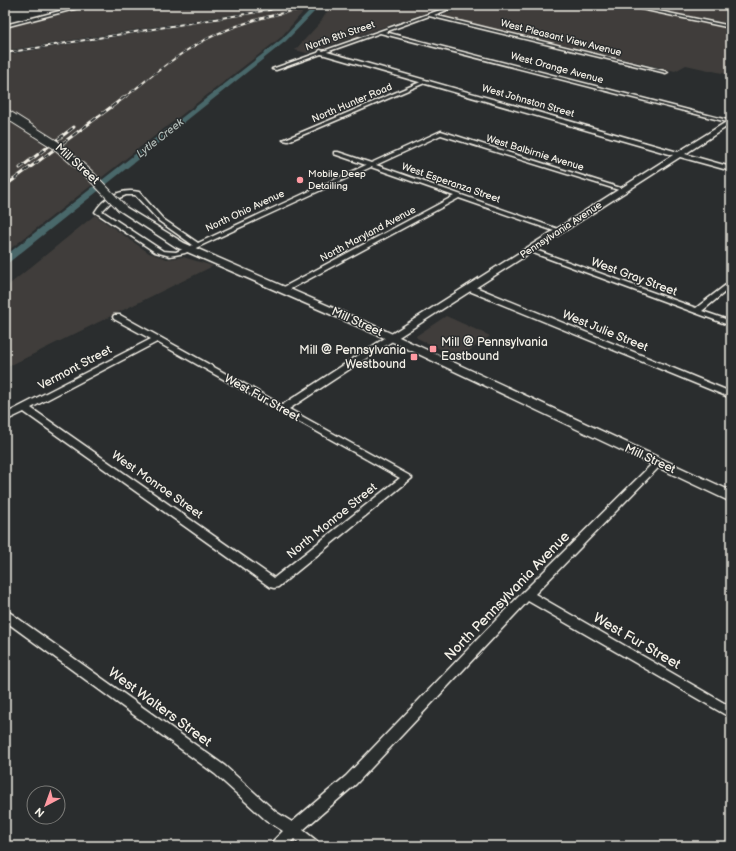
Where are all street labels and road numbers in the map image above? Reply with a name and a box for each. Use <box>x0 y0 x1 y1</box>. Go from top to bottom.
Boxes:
street label: West Pleasant View Avenue <box>499 17 623 59</box>
street label: North 8th Street <box>304 19 376 53</box>
street label: West Orange Avenue <box>509 50 605 86</box>
street label: North Hunter Road <box>310 81 394 125</box>
street label: West Johnston Street <box>480 82 576 120</box>
street label: West Balbirnie Avenue <box>485 132 585 174</box>
street label: Mill Street <box>52 140 102 188</box>
street label: West Esperanza Street <box>400 160 502 206</box>
street label: North Ohio Avenue <box>204 187 286 235</box>
street label: Pennsylvania Avenue <box>518 199 604 261</box>
street label: North Maryland Avenue <box>318 204 418 264</box>
street label: West Gray Street <box>589 254 679 300</box>
street label: Mill Street <box>329 304 385 340</box>
street label: West Julie Street <box>560 307 650 355</box>
street label: Vermont Street <box>36 342 115 394</box>
street label: West Fur Street <box>222 371 303 425</box>
street label: Mill Street <box>622 441 678 477</box>
street label: West Monroe Street <box>108 448 206 522</box>
street label: North Monroe Street <box>284 480 380 562</box>
street label: North Pennsylvania Avenue <box>441 528 573 664</box>
street label: West Fur Street <box>590 609 684 673</box>
street label: West Walters Street <box>105 664 216 751</box>

